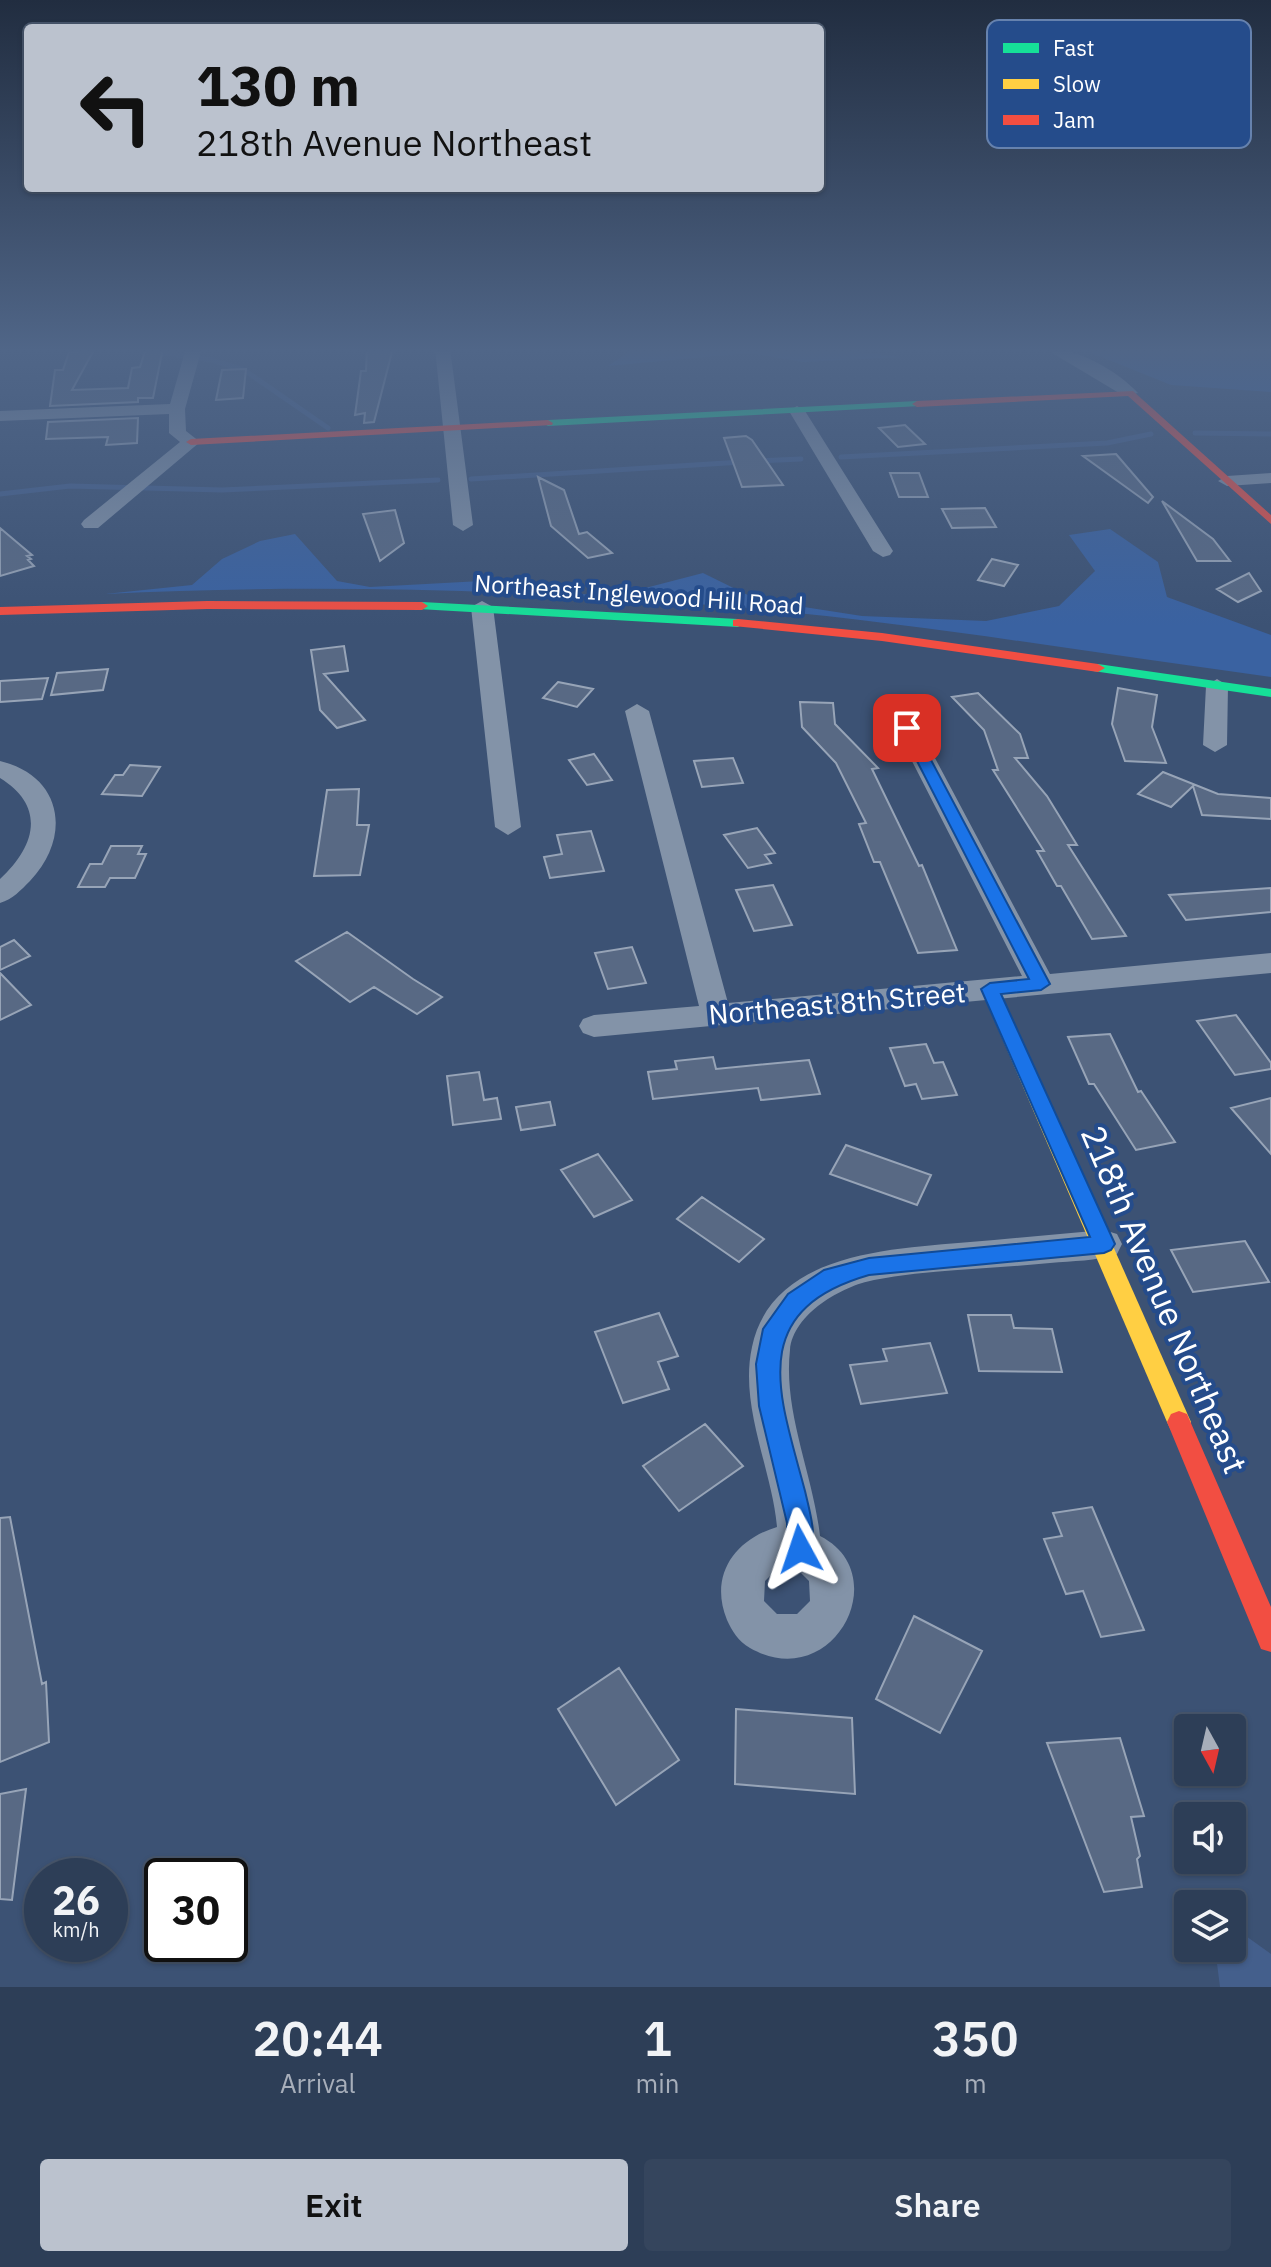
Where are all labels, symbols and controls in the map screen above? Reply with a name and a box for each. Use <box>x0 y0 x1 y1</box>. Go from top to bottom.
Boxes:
legend <box>987 20 1251 148</box>
text: Fast <box>1053 33 1094 62</box>
text: 130 m <box>196 49 360 121</box>
icon: left <box>64 56 168 160</box>
text: Slow <box>1053 69 1101 98</box>
text: Jam <box>1053 105 1095 134</box>
text: 218th Avenue Northeast <box>196 119 592 166</box>
street label: Northeast Inglewood Hill Road <box>473 567 805 621</box>
pin <box>873 694 941 762</box>
icon: arrive <box>885 706 929 750</box>
street label: Northeast 8th Street <box>707 973 967 1033</box>
street label: 218th Avenue Northeast <box>1072 1118 1258 1480</box>
position arrow <box>758 1507 842 1591</box>
north arrow <box>1174 1714 1246 1786</box>
map controls <box>1174 1714 1246 1962</box>
button: sound <box>1174 1802 1246 1874</box>
speed limit sign: 30 <box>144 1858 248 1962</box>
text: 26 <box>52 1874 100 1926</box>
button: layers <box>1174 1890 1246 1962</box>
text: km/h <box>52 1916 100 1943</box>
text: 20:44 <box>253 2007 383 2069</box>
text: 1 <box>643 2007 672 2069</box>
text: 350 <box>932 2007 1018 2069</box>
text: Arrival <box>280 2066 356 2100</box>
text: min <box>636 2066 680 2100</box>
text: m <box>964 2066 987 2100</box>
button: Exit <box>40 2159 628 2251</box>
button: Share <box>644 2159 1231 2251</box>

